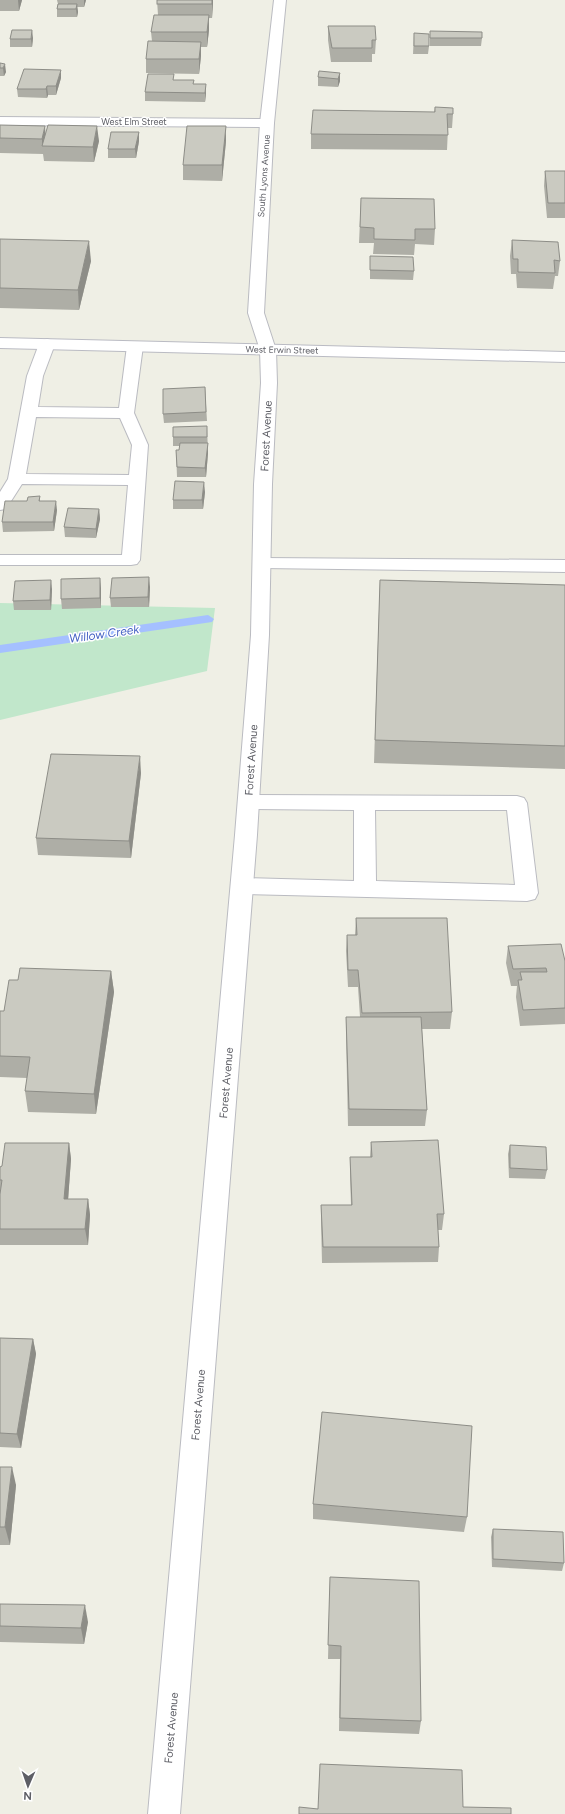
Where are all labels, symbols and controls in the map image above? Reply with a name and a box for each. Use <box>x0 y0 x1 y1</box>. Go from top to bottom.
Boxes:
street label: West Elm Street <box>101 116 167 127</box>
street label: South Lyons Avenue <box>255 134 272 218</box>
street label: West Erwin Street <box>245 343 319 356</box>
street label: Forest Avenue <box>258 400 275 472</box>
water label: Willow Creek <box>68 622 141 646</box>
street label: Forest Avenue <box>243 724 260 796</box>
street label: Forest Avenue <box>217 1047 236 1119</box>
street label: Forest Avenue <box>189 1369 208 1441</box>
street label: Forest Avenue <box>162 1692 181 1764</box>
north arrow <box>8 1766 48 1806</box>
text: N <box>23 1789 32 1802</box>

